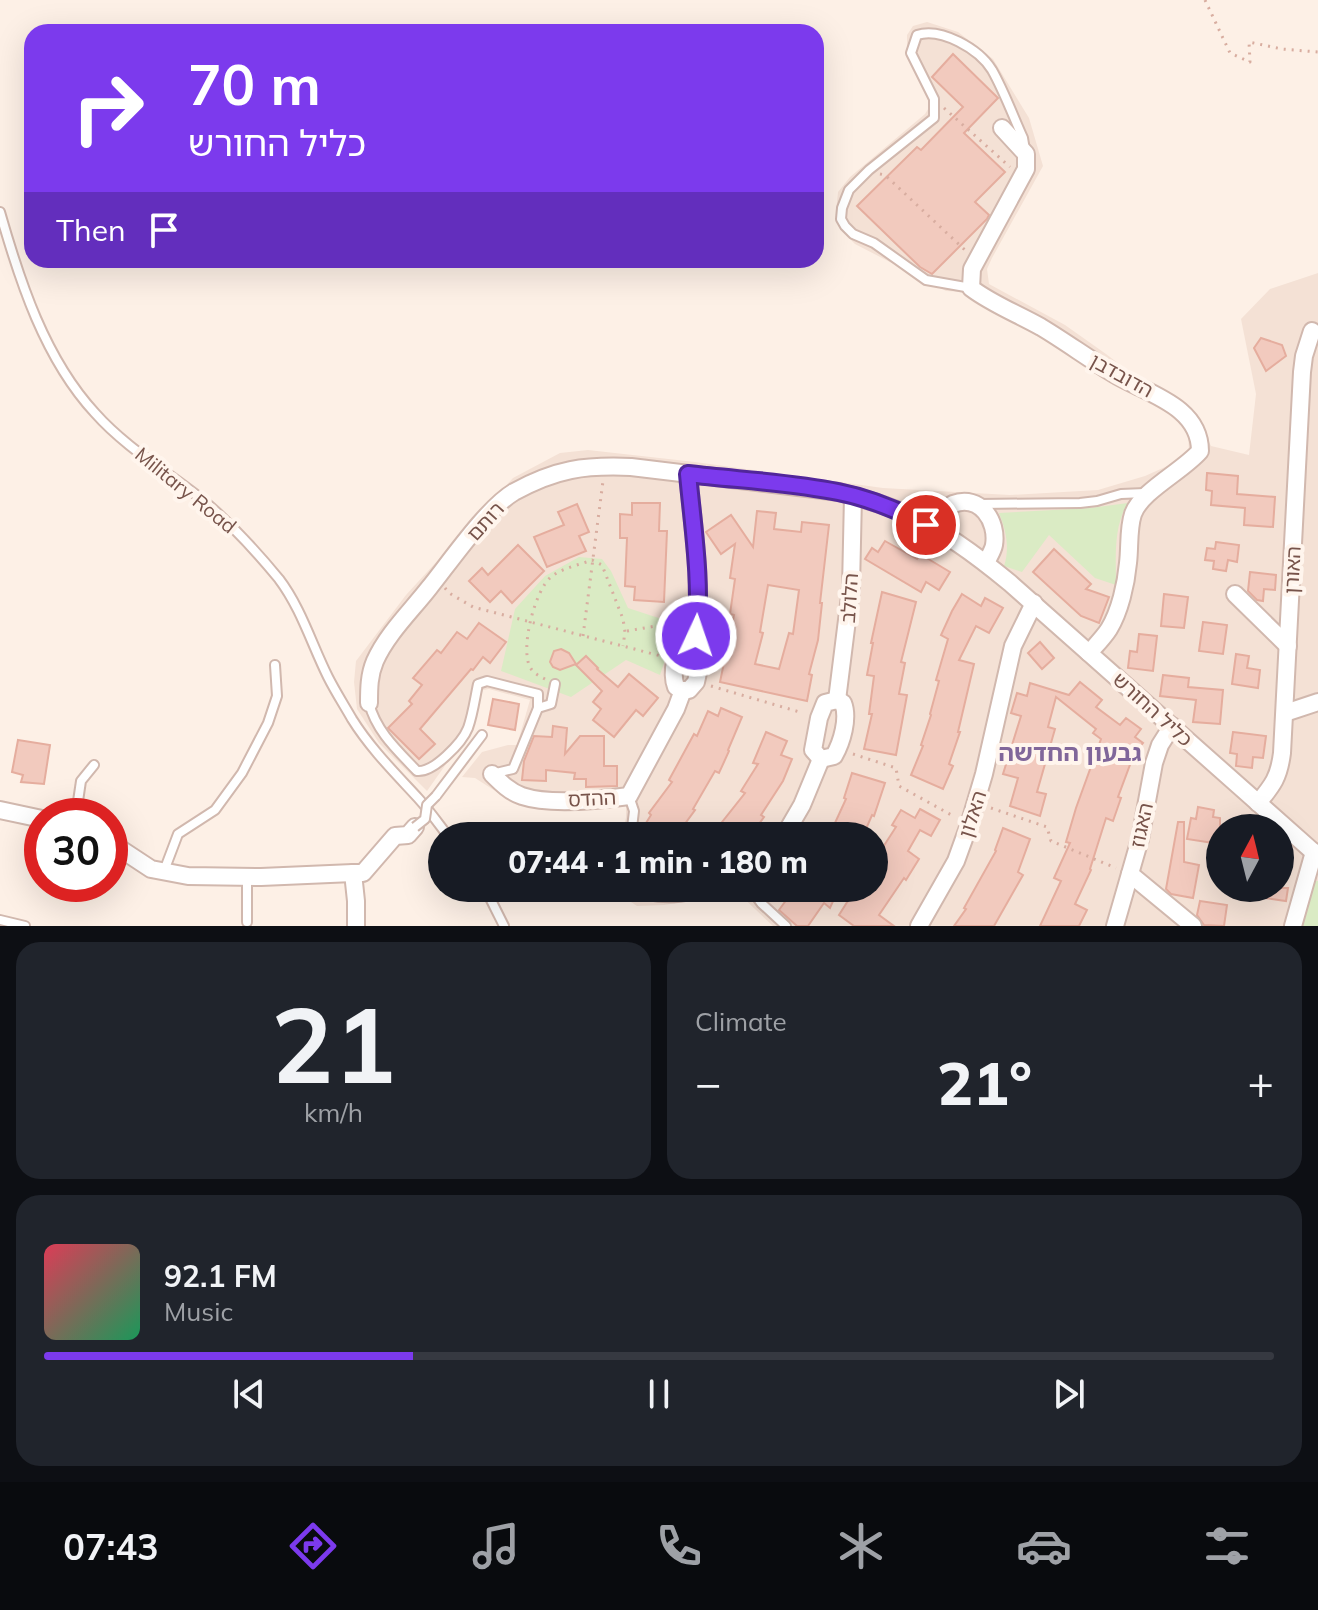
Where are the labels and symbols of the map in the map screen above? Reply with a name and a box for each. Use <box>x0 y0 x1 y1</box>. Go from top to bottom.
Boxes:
street label: הדובדבן <box>1086 347 1158 403</box>
street label: Military Road <box>130 442 242 538</box>
pin <box>892 491 960 559</box>
street label: רותם <box>461 496 509 546</box>
street label: האורן <box>1278 545 1306 595</box>
street label: הלולב <box>835 572 863 624</box>
position arrow <box>654 594 738 678</box>
street label: כליל החורש <box>1108 667 1198 751</box>
district label: גבעון החדשה <box>998 737 1142 767</box>
street label: ההדס <box>567 784 617 812</box>
street label: האלון <box>953 787 991 841</box>
speed limit sign: 30 <box>24 798 128 902</box>
street label: האגוז <box>1124 800 1158 850</box>
north arrow <box>1206 814 1294 902</box>

